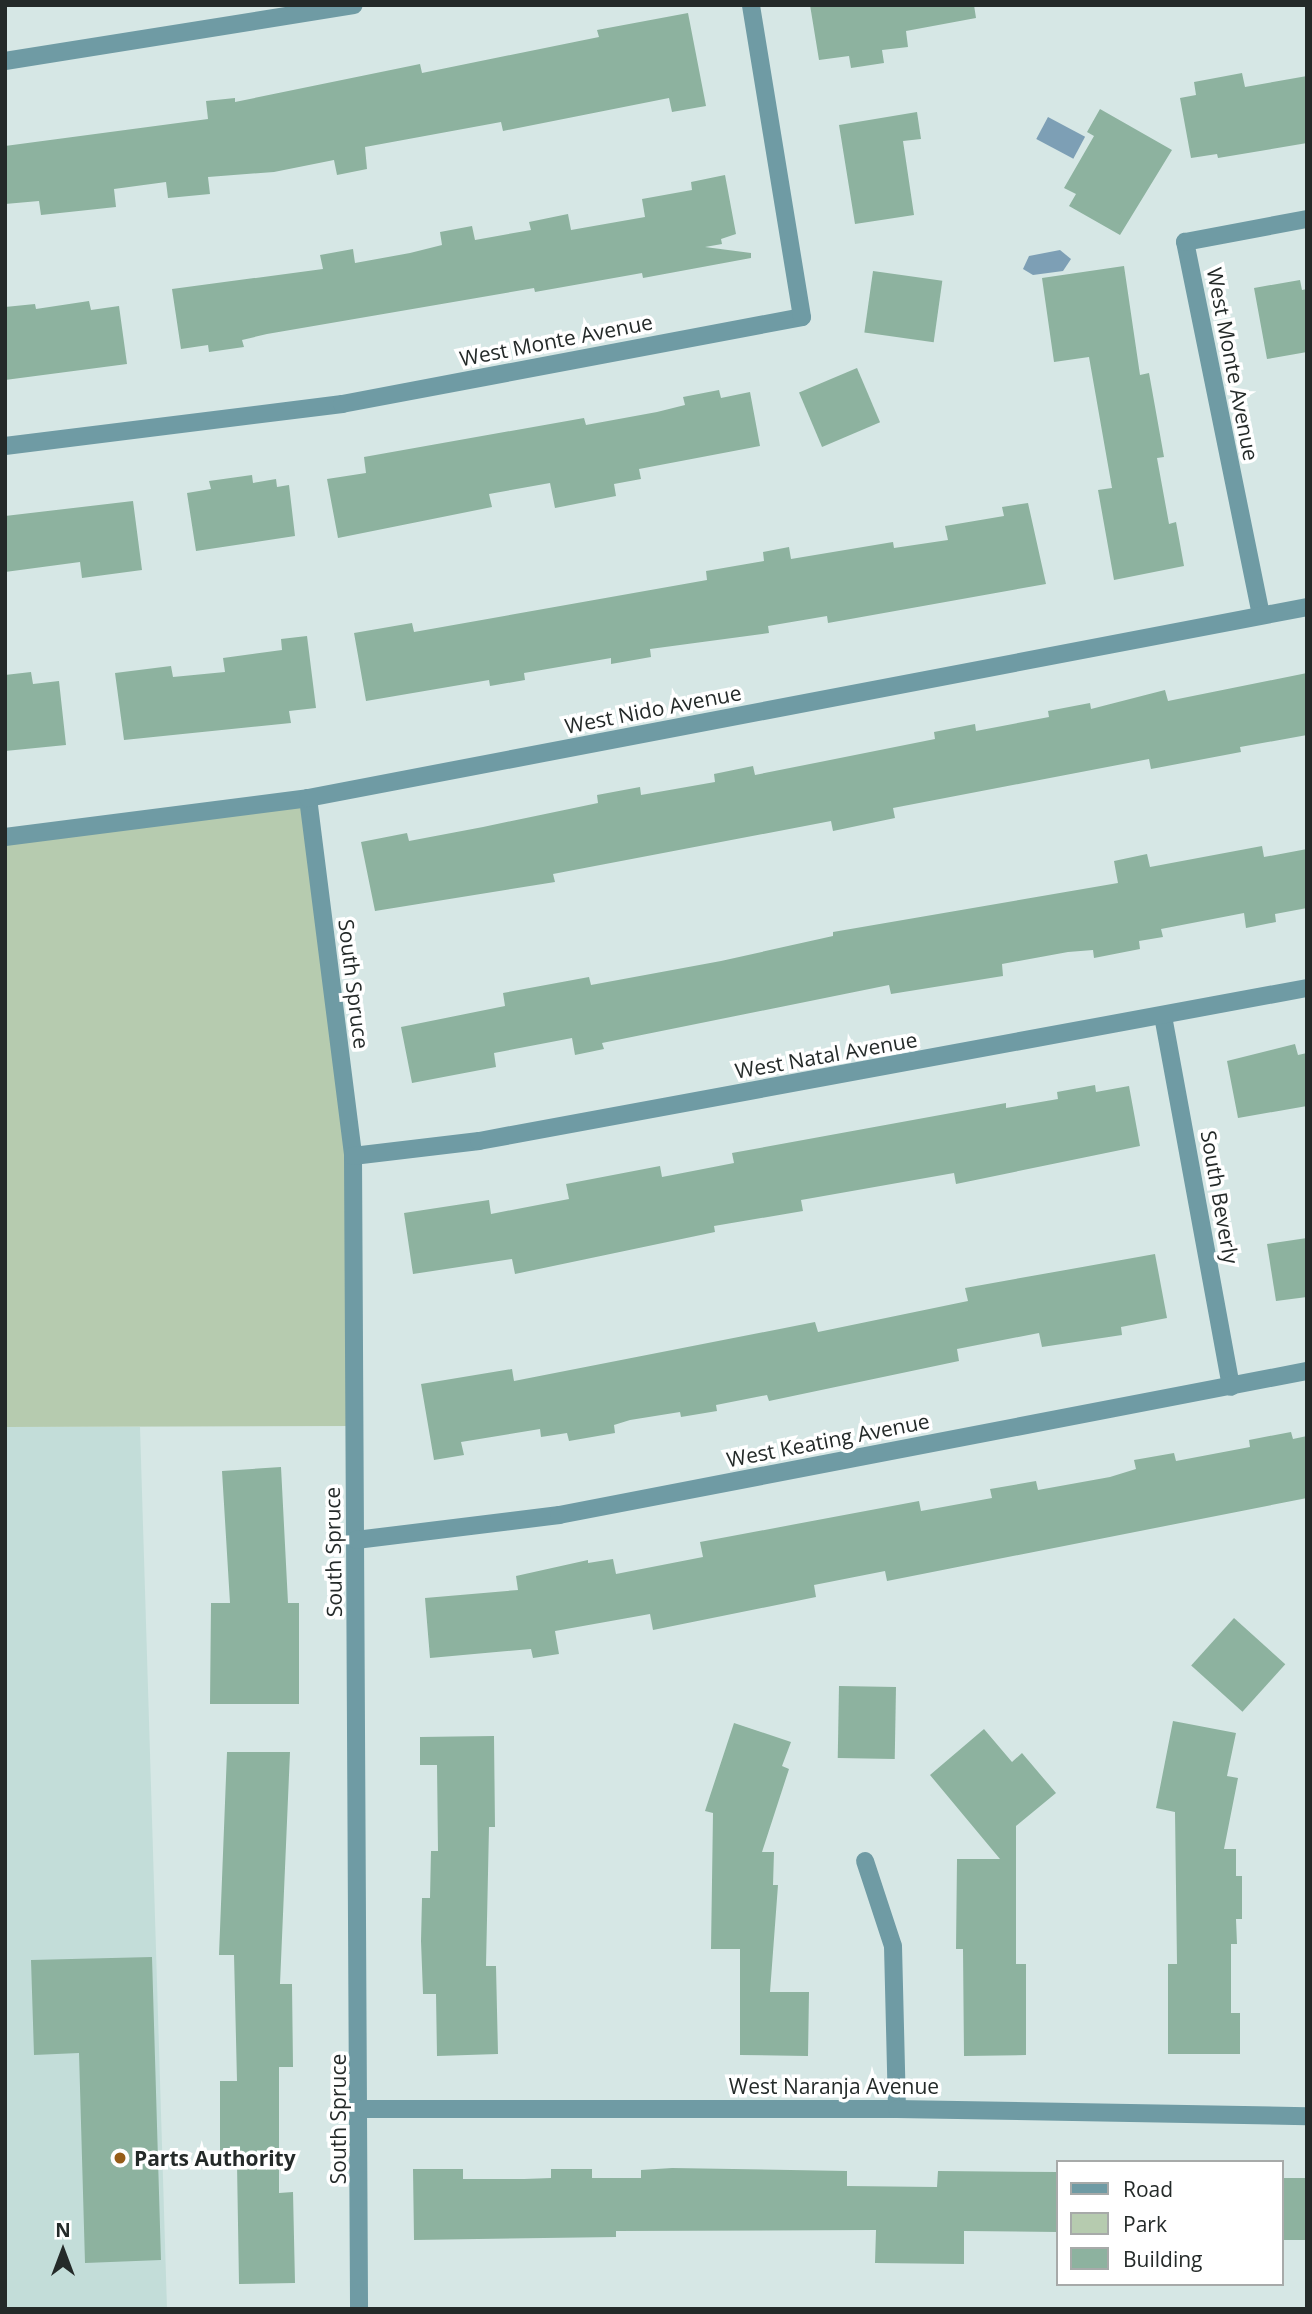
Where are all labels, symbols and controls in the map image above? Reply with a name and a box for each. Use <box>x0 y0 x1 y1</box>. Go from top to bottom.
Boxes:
street label: West Monte Avenue <box>1202 265 1264 463</box>
street label: West Monte Avenue <box>457 309 655 371</box>
street label: West Nido Avenue <box>563 680 743 738</box>
street label: South Spruce <box>334 918 374 1050</box>
street label: West Natal Avenue <box>733 1027 919 1083</box>
street label: South Beverly <box>1196 1128 1244 1266</box>
street label: West Keating Avenue <box>724 1408 932 1472</box>
street label: South Spruce <box>319 1487 347 1617</box>
street label: South Spruce <box>325 2054 351 2184</box>
street label: West Naranja Avenue <box>729 2073 939 2099</box>
place label: Parts Authority <box>134 2145 296 2171</box>
marker: Parts Authority <box>112 2150 128 2166</box>
legend <box>1056 2160 1284 2286</box>
text: Road <box>1123 2175 1173 2203</box>
text: Park <box>1123 2210 1167 2238</box>
north arrow <box>28 2216 98 2286</box>
text: N <box>55 2217 71 2243</box>
text: Building <box>1123 2245 1202 2273</box>

